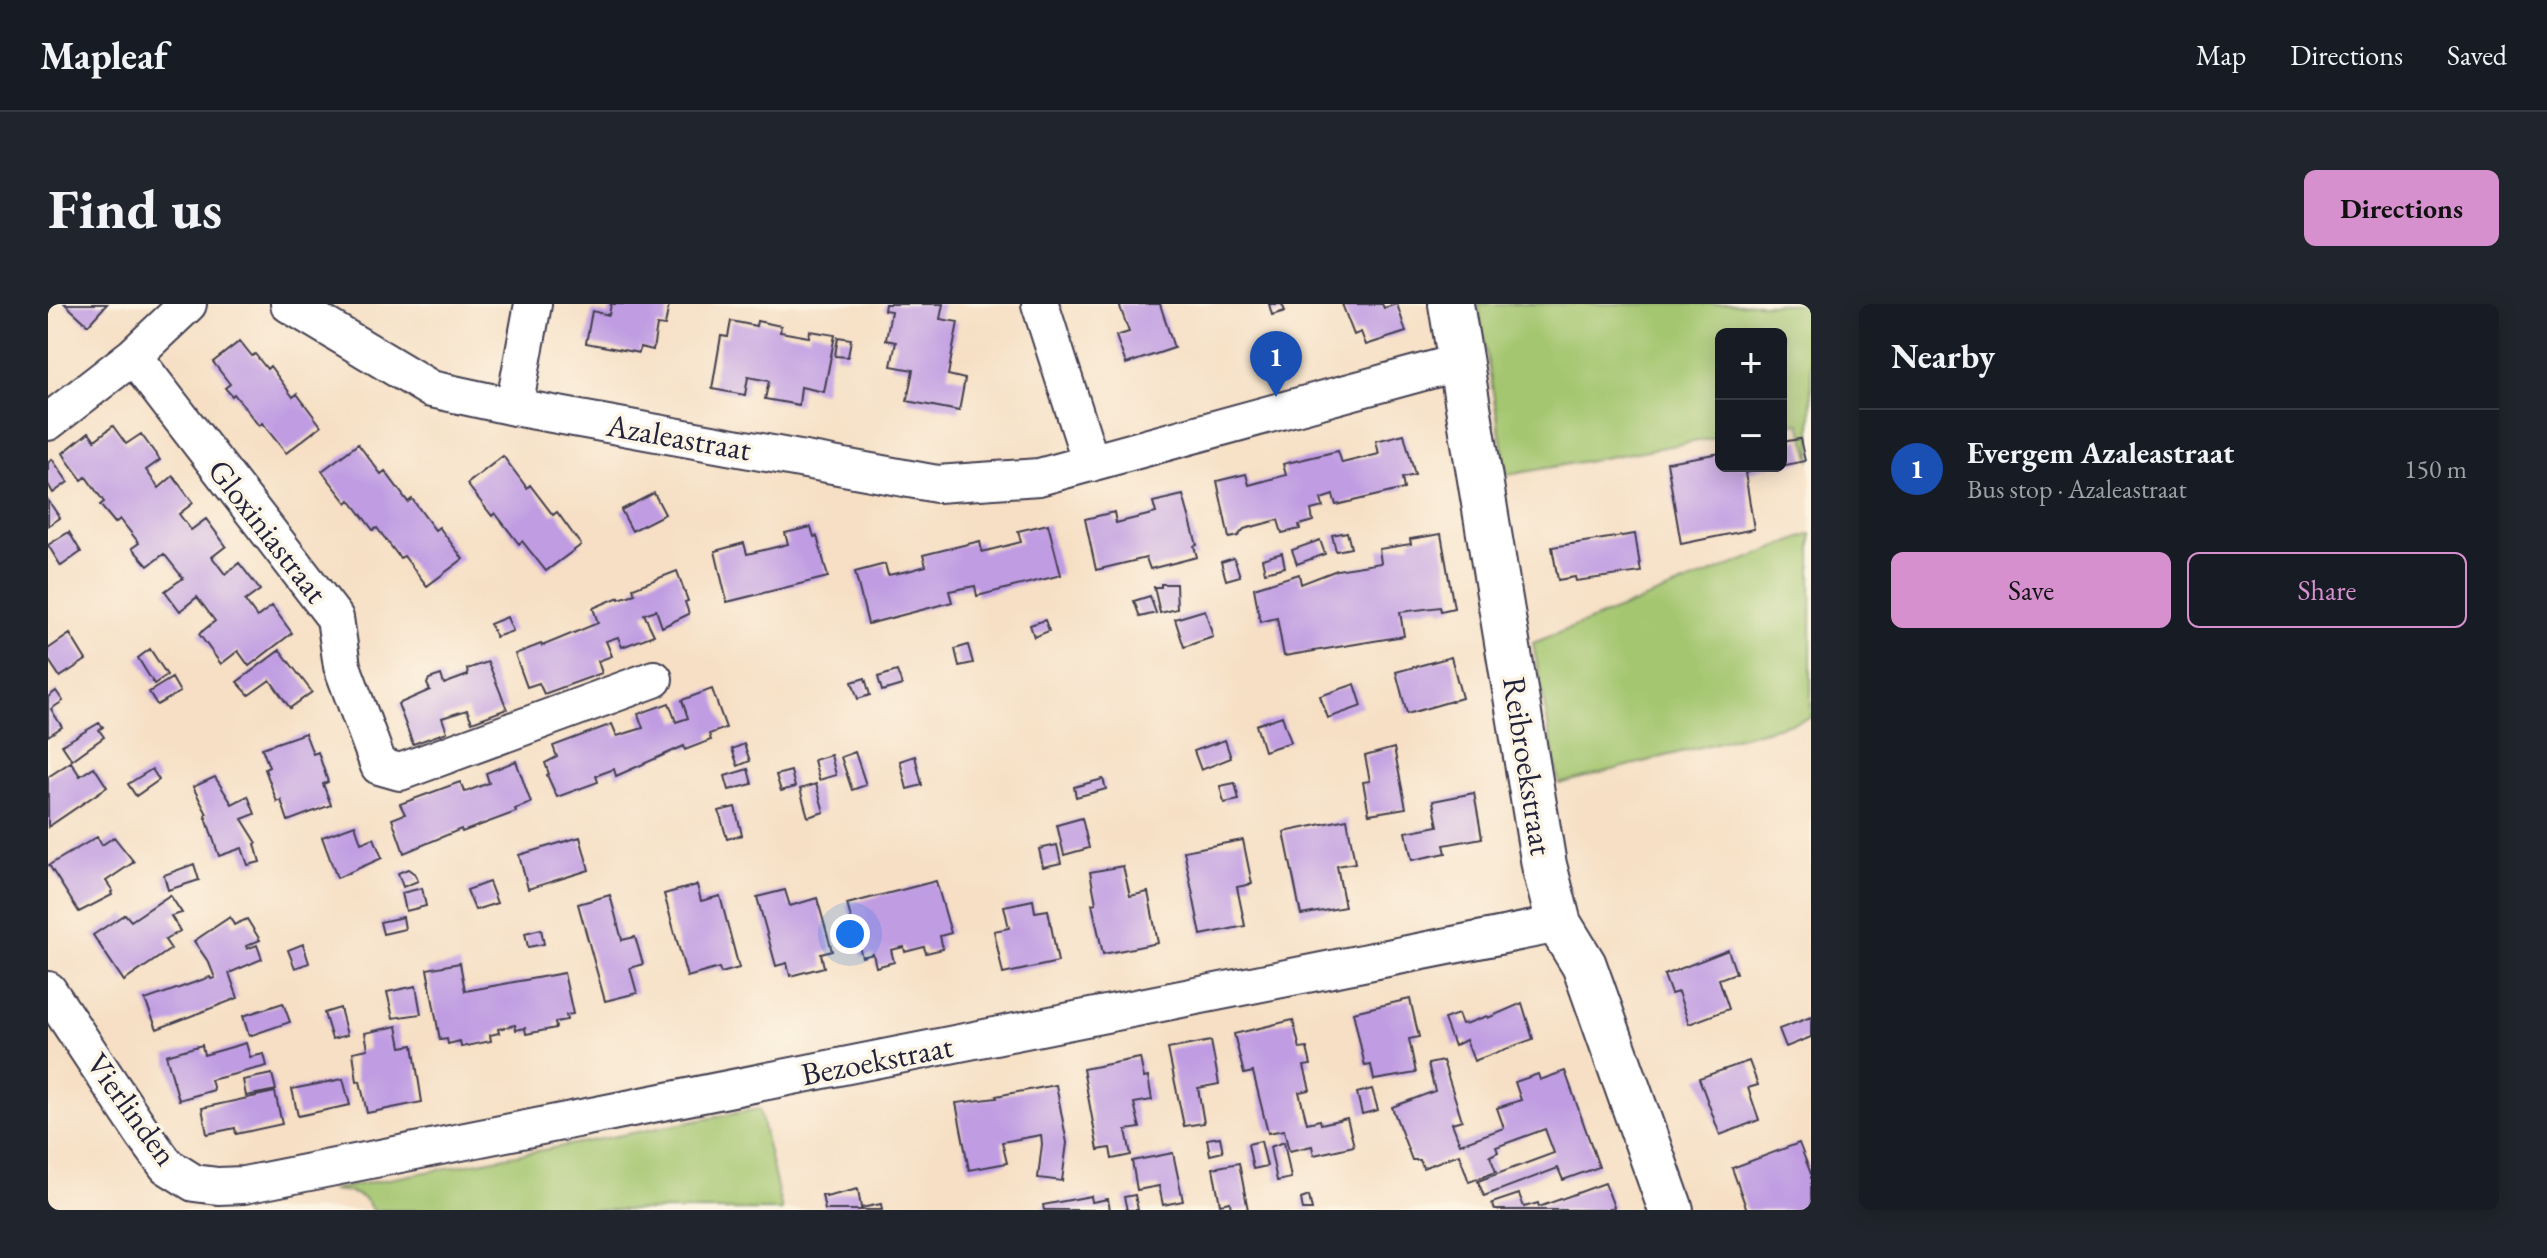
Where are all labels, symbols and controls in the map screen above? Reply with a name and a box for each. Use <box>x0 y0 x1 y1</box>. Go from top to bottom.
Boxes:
text: Mapleaf <box>40 31 167 80</box>
text: Map <box>2196 37 2246 73</box>
text: Directions <box>2290 37 2403 73</box>
text: Saved <box>2447 37 2507 73</box>
button: Directions <box>2304 170 2499 246</box>
text: Find us <box>48 172 222 245</box>
map controls <box>1715 328 1787 472</box>
button: + <box>1715 328 1787 400</box>
pin: 1 <box>1250 331 1302 397</box>
text: Nearby <box>1891 334 1995 378</box>
button: − <box>1715 400 1787 472</box>
street label: Azaleastraat <box>603 403 754 470</box>
text: Evergem Azaleastraat <box>1967 433 2234 472</box>
street label: Gloxiniastraat <box>199 450 337 612</box>
text: 1 <box>1910 452 1924 486</box>
text: 150 m <box>2404 452 2467 486</box>
text: Bus stop · Azaleastraat <box>1967 472 2187 506</box>
button: Save <box>1891 552 2171 628</box>
button: Share <box>2187 552 2467 628</box>
street label: Reibroekstraat <box>1493 674 1563 858</box>
your location <box>830 914 870 954</box>
street label: Bezoekstraat <box>798 1025 956 1095</box>
street label: Vierlinden <box>77 1044 187 1174</box>

